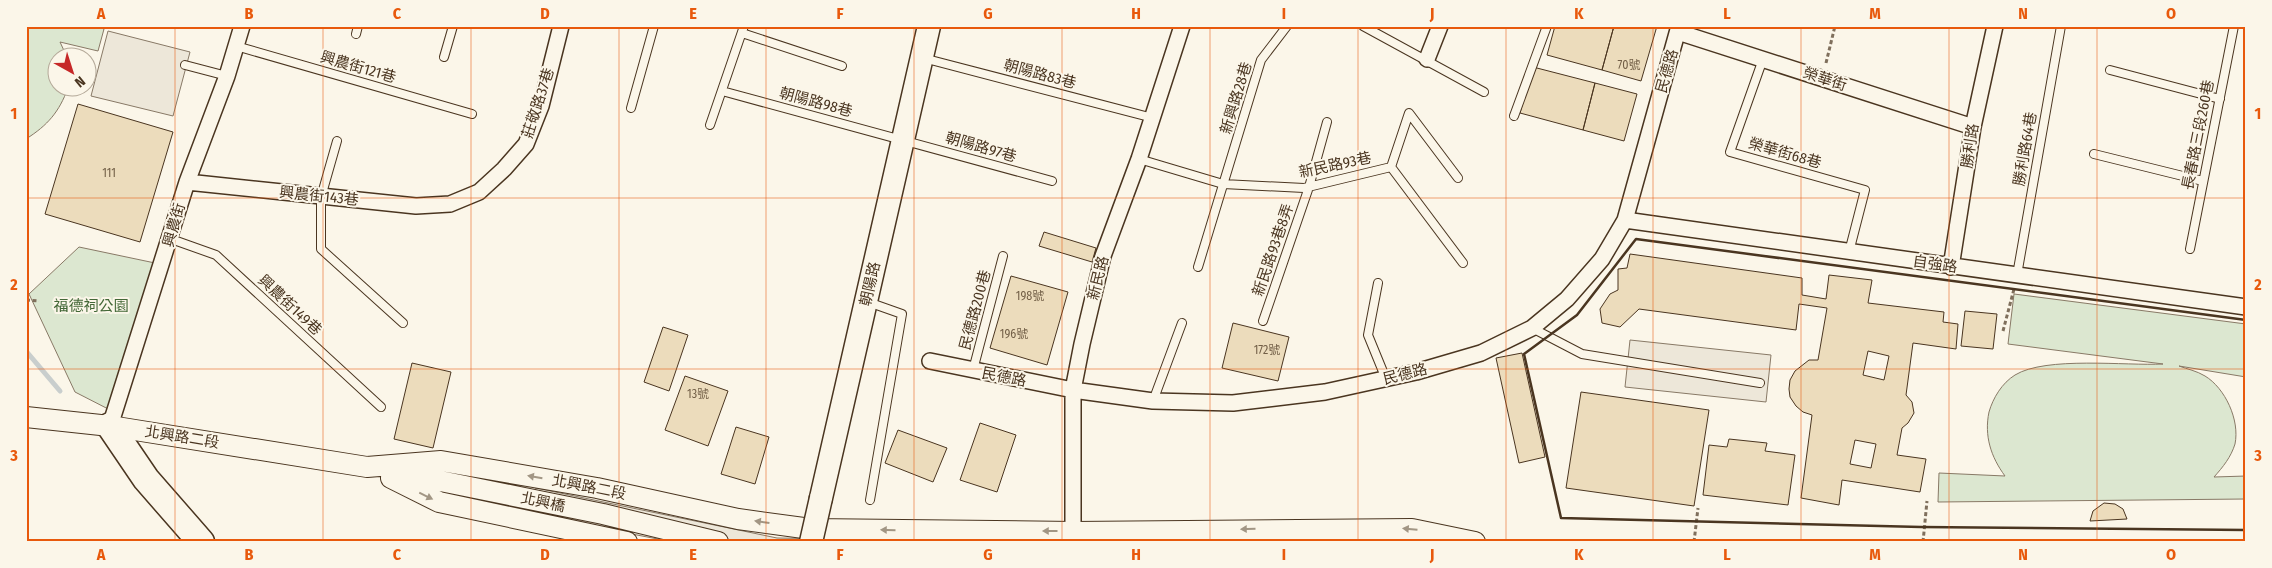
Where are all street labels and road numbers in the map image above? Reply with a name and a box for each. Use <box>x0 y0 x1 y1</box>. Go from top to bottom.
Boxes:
street label: 民德路 <box>1652 47 1682 95</box>
street label: 興農街121巷 <box>318 48 398 86</box>
street label: 朝陽路83巷 <box>1002 56 1078 92</box>
street label: 新興路28巷 <box>1217 60 1255 136</box>
street label: 榮華街 <box>1801 63 1849 95</box>
street label: 莊敬路37巷 <box>518 66 558 140</box>
street label: 長春路三段260巷 <box>2178 78 2218 192</box>
street label: 朝陽路98巷 <box>778 84 854 120</box>
street label: 勝利路64巷 <box>2010 111 2040 187</box>
street label: 勝利路 <box>1958 122 1982 170</box>
street label: 朝陽路97巷 <box>943 128 1019 166</box>
street label: 榮華街68巷 <box>1746 134 1824 172</box>
street label: 新民路93巷 <box>1297 149 1373 181</box>
street label: 興農街143巷 <box>278 183 360 209</box>
street label: 興農街 <box>159 201 189 249</box>
street label: 新民路93巷8弄 <box>1249 202 1297 298</box>
street label: 自強路 <box>1911 252 1959 276</box>
street label: 新民路 <box>1084 254 1112 302</box>
street label: 朝陽路 <box>856 260 884 308</box>
street label: 民德路200巷 <box>956 268 994 352</box>
street label: 興農街149巷 <box>255 271 325 339</box>
street label: 民德路 <box>1381 360 1429 388</box>
street label: 民德路 <box>980 364 1028 390</box>
street label: 北興路二段 <box>144 422 220 452</box>
street label: 北興路二段 <box>550 471 628 503</box>
street label: 北興橋 <box>519 489 567 515</box>

